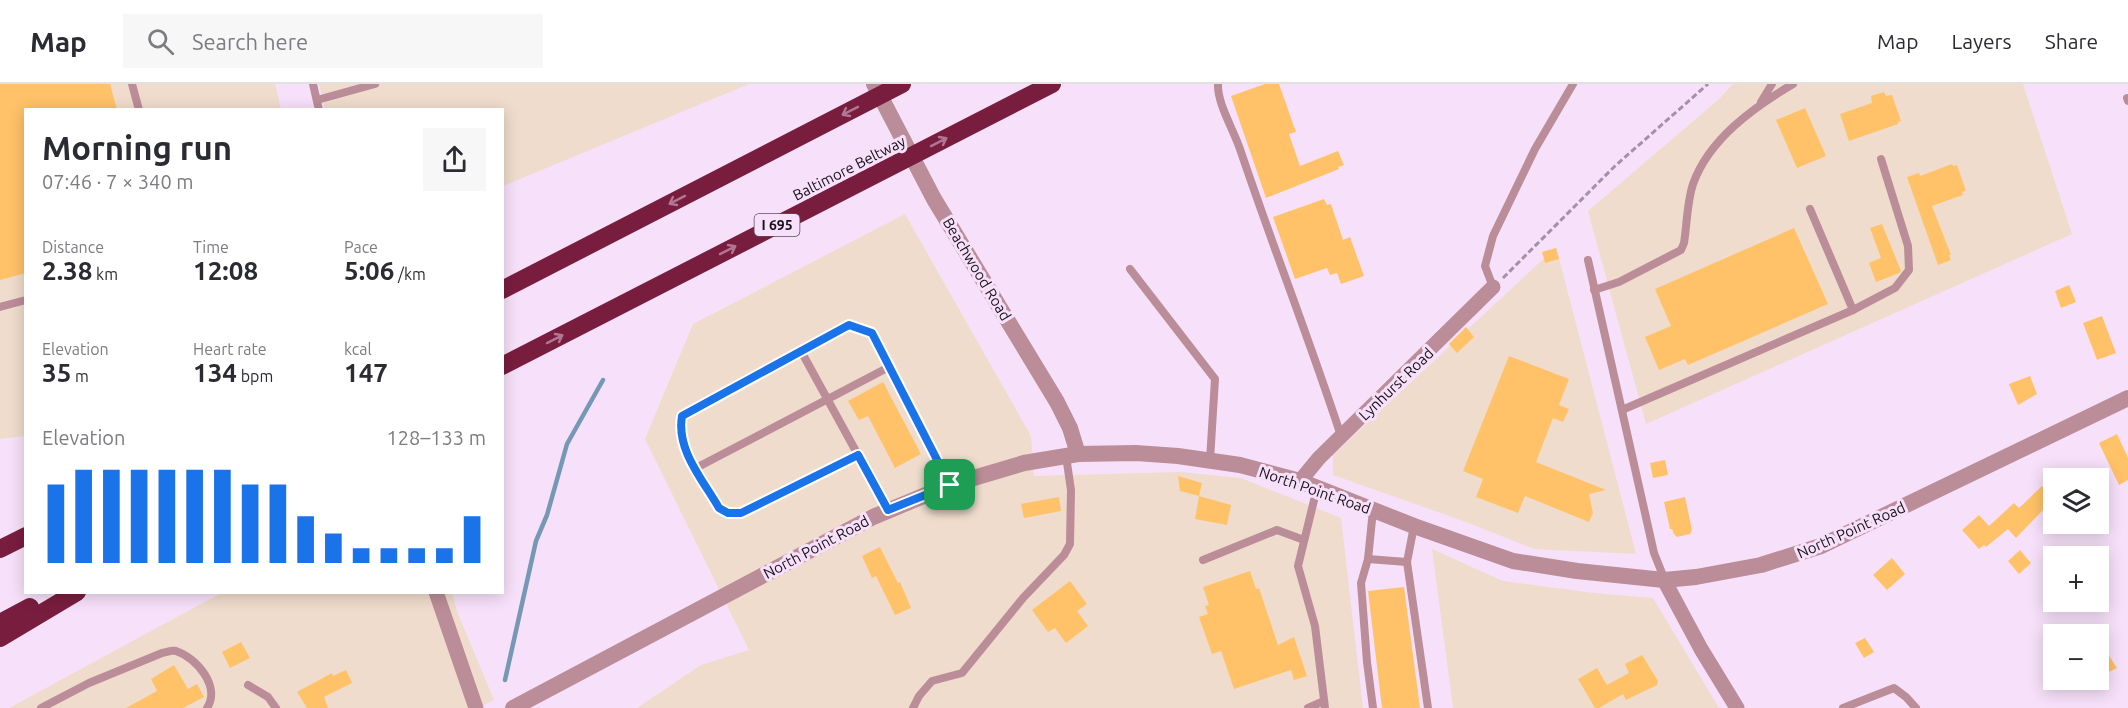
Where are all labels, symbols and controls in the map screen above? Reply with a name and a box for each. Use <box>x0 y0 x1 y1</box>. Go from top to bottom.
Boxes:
search box <box>123 14 543 68</box>
icon: search <box>144 25 177 58</box>
text: Map <box>30 26 87 57</box>
text: Search here <box>192 29 308 54</box>
text: Map <box>1877 29 1918 53</box>
text: Layers <box>1951 29 2012 53</box>
text: Share <box>2045 29 2098 53</box>
one-way arrow <box>842 105 859 117</box>
button: share <box>423 128 486 191</box>
text: Morning run <box>42 129 232 166</box>
street label: Baltimore Beltway <box>790 132 908 204</box>
one-way arrow <box>930 136 947 148</box>
text: 07:46 · 7 × 340 m <box>42 170 194 193</box>
one-way arrow <box>668 195 686 206</box>
road number: I 695 <box>754 214 800 236</box>
street label: Beachwood Road <box>940 214 1014 324</box>
text: Distance <box>42 238 104 256</box>
text: Time <box>193 238 229 256</box>
text: Pace <box>344 238 378 256</box>
one-way arrow <box>719 244 736 256</box>
text: 2.38 <box>42 256 92 285</box>
text: 12:08 <box>193 256 258 285</box>
text: 5:06 <box>344 256 394 285</box>
text: km <box>92 265 118 283</box>
text: /km <box>394 265 426 283</box>
one-way arrow <box>545 333 563 344</box>
text: Elevation <box>42 340 109 358</box>
text: Heart rate <box>193 340 267 358</box>
text: kcal <box>344 340 372 358</box>
street label: Lynhurst Road <box>1355 344 1437 424</box>
text: 35 <box>42 358 71 387</box>
text: 134 <box>193 358 237 387</box>
text: 147 <box>344 358 388 387</box>
text: m <box>71 367 89 385</box>
text: bpm <box>237 367 273 385</box>
text: Elevation <box>42 426 125 449</box>
text: 128–133 m <box>387 426 486 449</box>
pin <box>924 459 975 510</box>
street label: North Point Road <box>1257 463 1373 517</box>
icon: arrive <box>933 468 966 501</box>
map controls <box>2043 468 2109 690</box>
button: layers <box>2043 468 2109 534</box>
street label: North Point Road <box>1794 498 1908 562</box>
street label: North Point Road <box>760 512 872 582</box>
button: + <box>2043 546 2109 612</box>
button: − <box>2043 624 2109 690</box>

